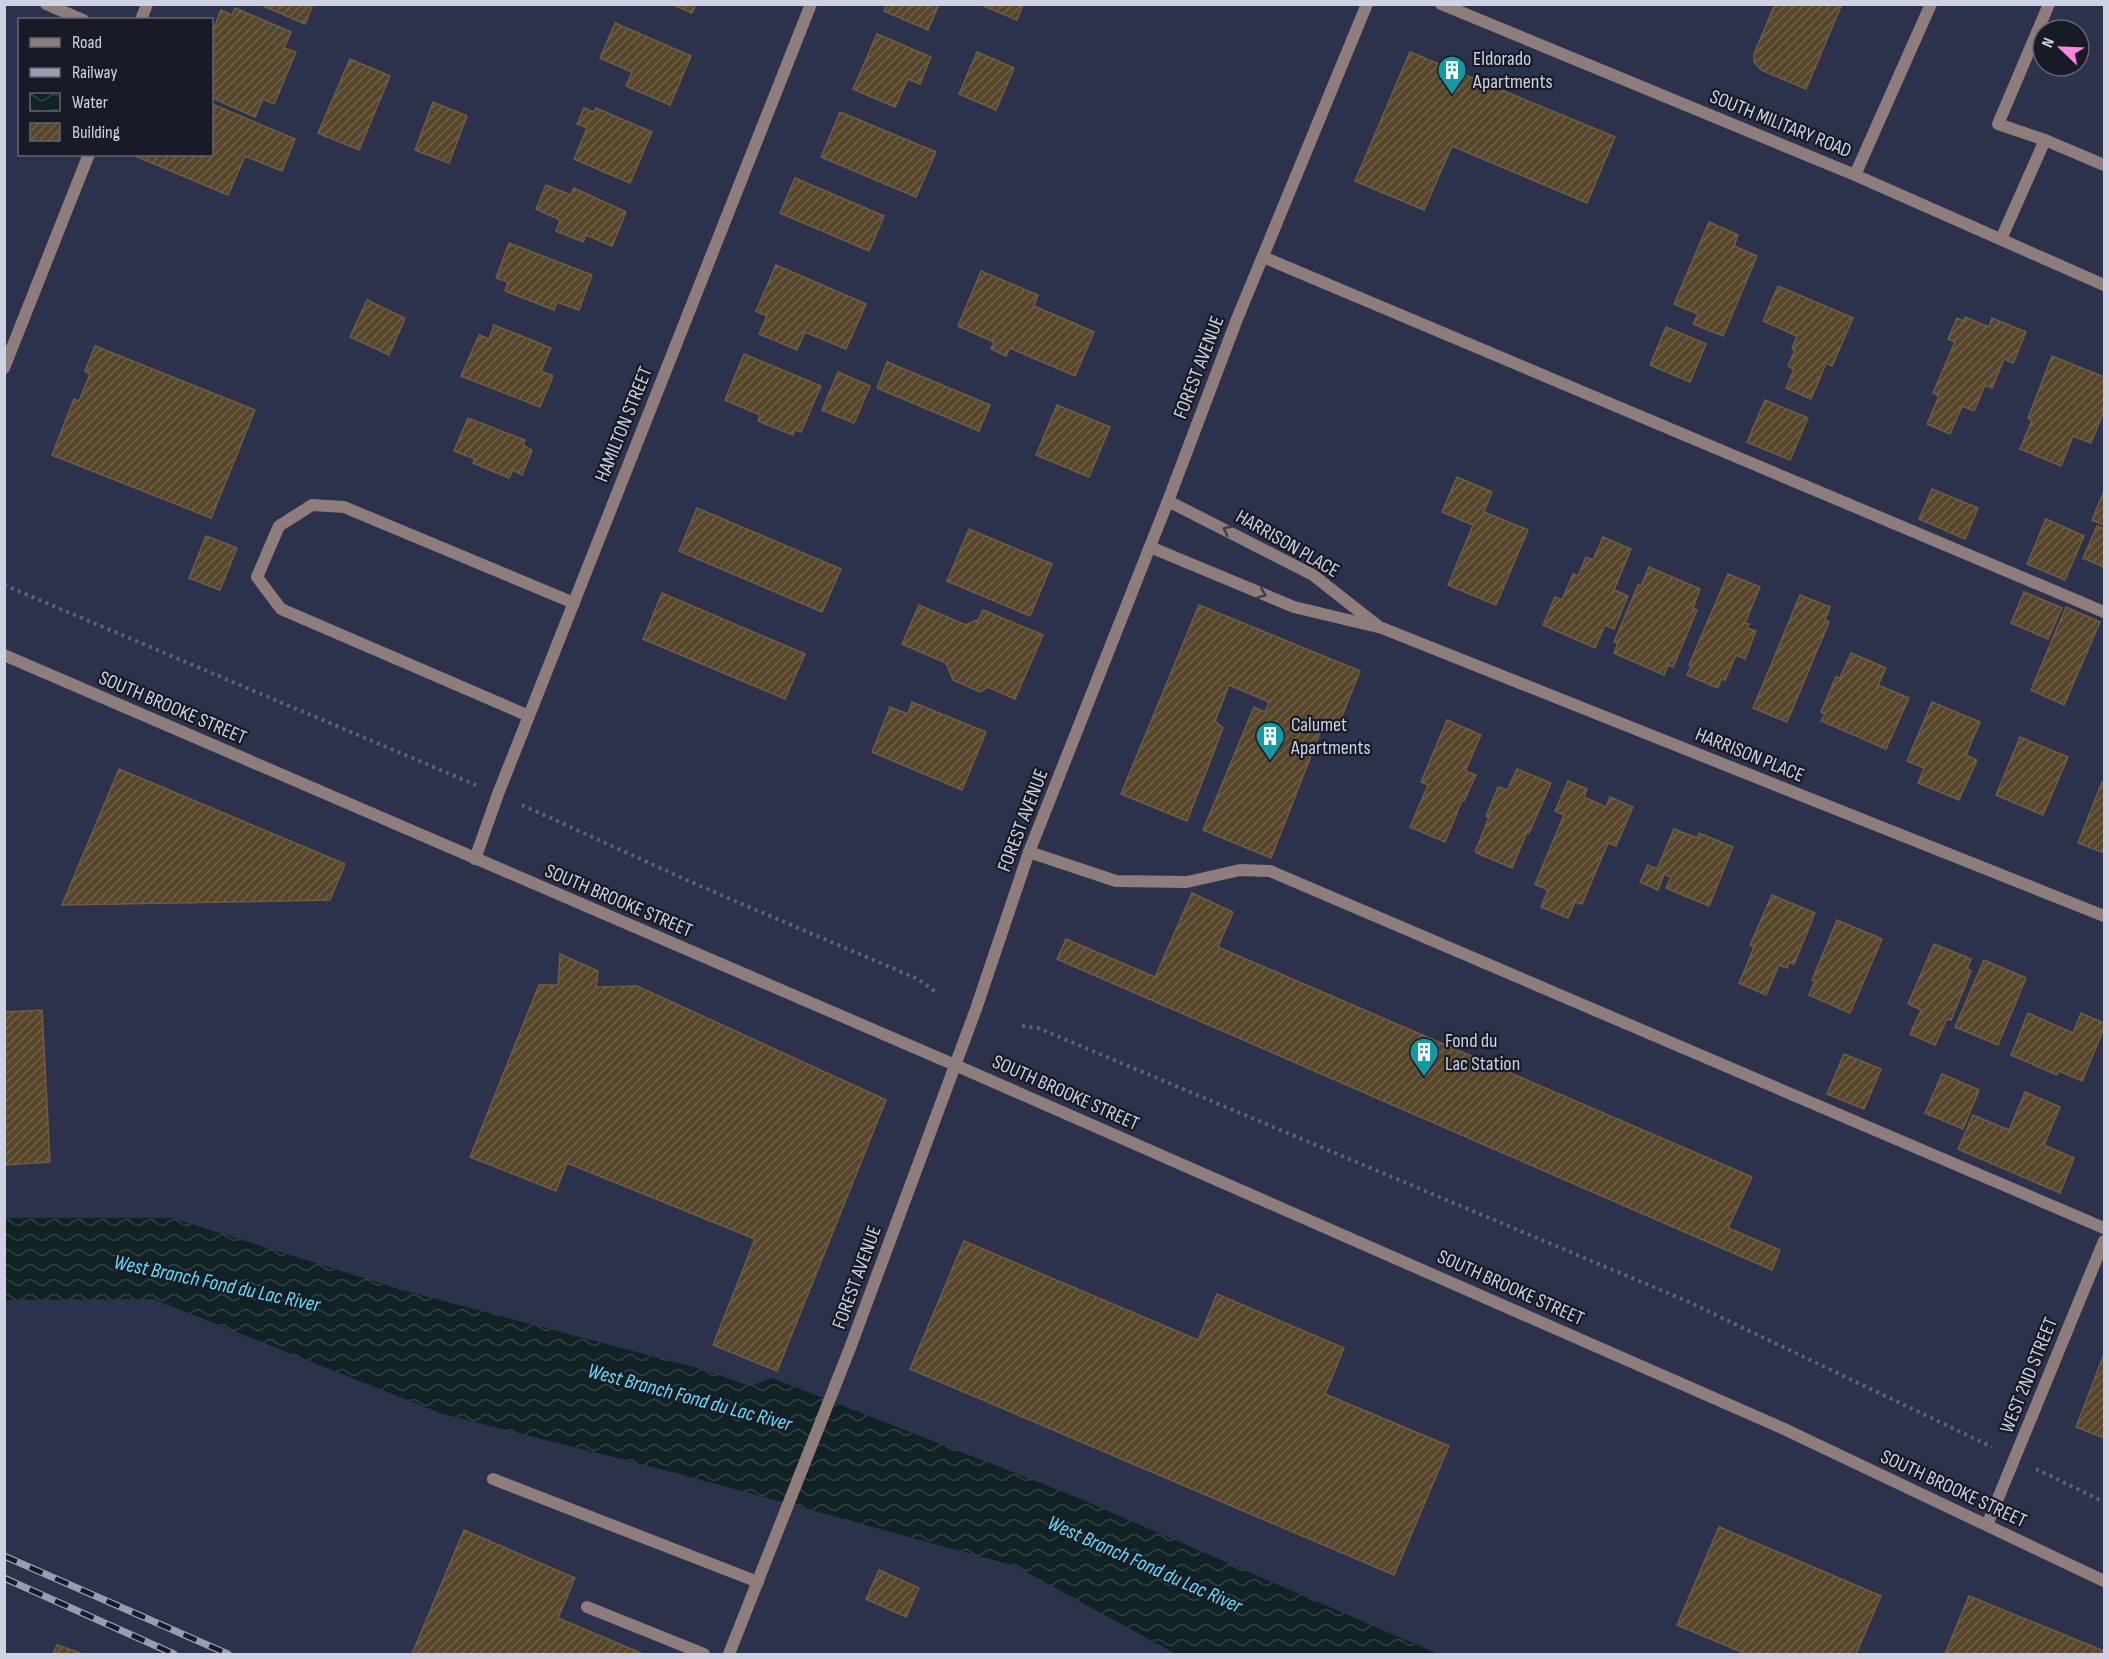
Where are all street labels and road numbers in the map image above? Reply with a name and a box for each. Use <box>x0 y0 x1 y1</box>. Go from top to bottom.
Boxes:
street label: SOUTH MILITARY ROAD <box>1706 85 1855 163</box>
street label: FOREST AVENUE <box>1168 313 1230 422</box>
street label: HAMILTON STREET <box>590 363 658 485</box>
street label: HARRISON PLACE <box>1232 505 1343 583</box>
street label: SOUTH BROOKE STREET <box>95 666 250 750</box>
street label: HARRISON PLACE <box>1692 722 1808 788</box>
street label: FOREST AVENUE <box>992 766 1054 875</box>
street label: SOUTH BROOKE STREET <box>541 859 696 943</box>
street label: SOUTH BROOKE STREET <box>988 1050 1143 1136</box>
street label: FOREST AVENUE <box>827 1222 887 1332</box>
street label: SOUTH BROOKE STREET <box>1433 1245 1588 1331</box>
street label: WEST 2ND STREET <box>1995 1314 2063 1437</box>
street label: SOUTH BROOKE STREET <box>1877 1445 2030 1533</box>

